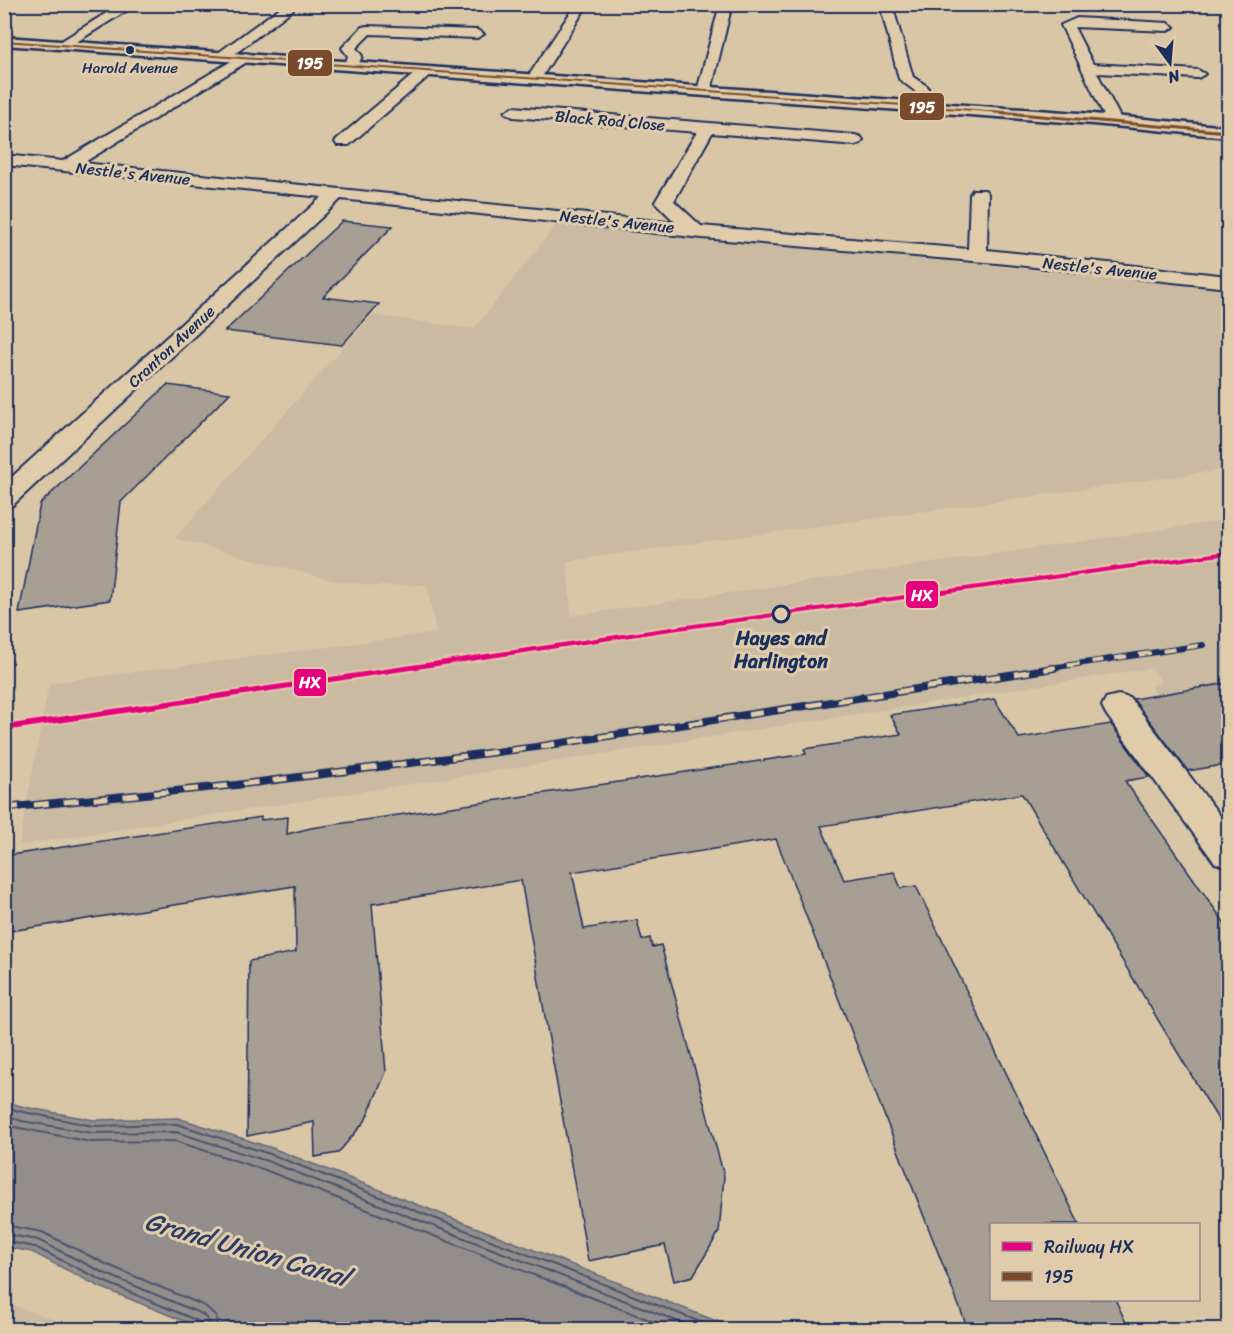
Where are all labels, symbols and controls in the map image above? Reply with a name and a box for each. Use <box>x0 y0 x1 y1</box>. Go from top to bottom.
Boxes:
north arrow <box>1140 33 1200 93</box>
marker: Harold Avenue <box>124 44 136 56</box>
line badge: 195 <box>287 49 333 77</box>
text: 195 <box>297 49 323 78</box>
place label: Harold Avenue <box>82 55 178 81</box>
text: N <box>1164 61 1184 93</box>
line badge: 195 <box>899 92 945 121</box>
text: 195 <box>909 93 935 122</box>
street label: Black Rod Close <box>554 101 666 140</box>
street label: Nestle's Avenue <box>74 153 192 194</box>
street label: Nestle's Avenue <box>558 201 676 242</box>
street label: Nestle's Avenue <box>1041 248 1159 289</box>
street label: Cranton Avenue <box>121 298 222 395</box>
line badge: HX <box>905 580 939 609</box>
text: HX <box>910 581 933 610</box>
marker: Hayes and Harlington <box>772 605 790 623</box>
place label: Hayes and Harlington <box>733 621 829 679</box>
line badge: HX <box>293 668 327 697</box>
text: HX <box>298 668 321 697</box>
water label: Grand Union Canal <box>140 1198 360 1302</box>
legend <box>990 1223 1200 1301</box>
text: Railway HX <box>1044 1231 1134 1263</box>
text: 195 <box>1044 1261 1074 1293</box>

